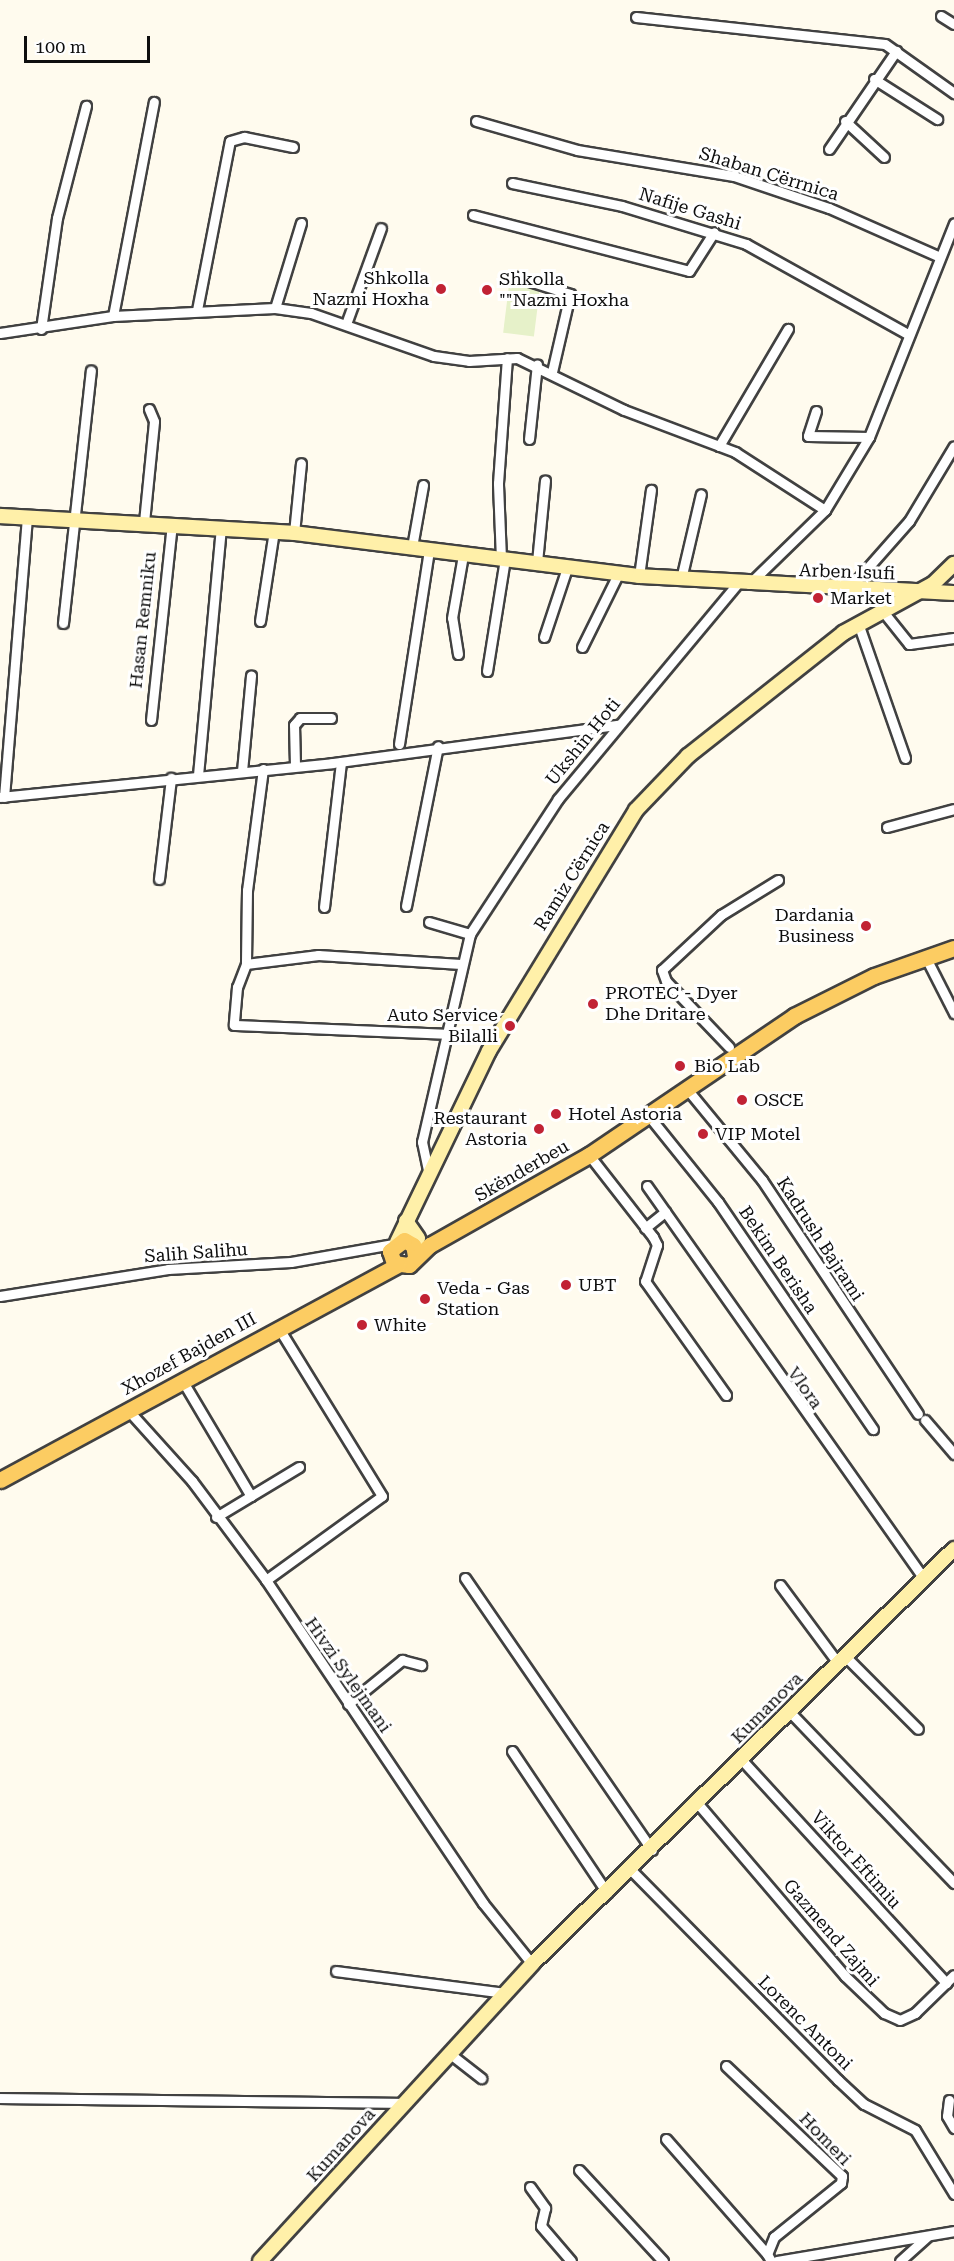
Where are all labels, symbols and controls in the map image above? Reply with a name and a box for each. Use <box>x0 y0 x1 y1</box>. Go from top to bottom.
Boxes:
scale bar <box>27 24 153 62</box>
text: 100 m <box>35 36 86 57</box>
street label: Shaban Cërrnica <box>697 143 841 205</box>
street label: Nafije Gashi <box>636 183 744 235</box>
place label: Shkolla Nazmi Hoxha <box>313 268 429 310</box>
place label: Shkolla ""Nazmi Hoxha <box>499 269 629 312</box>
marker: Shkolla Nazmi Hoxha <box>434 282 448 296</box>
marker: Shkolla ""Nazmi Hoxha <box>480 283 494 297</box>
street label: Hasan Remniku <box>125 551 161 689</box>
street label: Arben Isufi <box>799 560 895 584</box>
place label: Market <box>830 587 892 609</box>
marker: Market <box>811 591 825 605</box>
street label: Ukshin Hoti <box>541 694 625 790</box>
street label: Ramiz Cërnica <box>530 817 614 935</box>
place label: Dardania Business <box>775 905 854 948</box>
marker: Dardania Business <box>859 919 873 933</box>
place label: PROTEC - Dyer Dhe Dritare <box>605 983 738 1026</box>
marker: PROTEC - Dyer Dhe Dritare <box>586 997 600 1011</box>
place label: Auto Service Bilalli <box>387 1005 498 1048</box>
marker: Auto Service Bilalli <box>503 1019 517 1033</box>
place label: Bio Lab <box>694 1055 760 1077</box>
marker: Bio Lab <box>671 1057 689 1075</box>
place label: OSCE <box>754 1089 804 1111</box>
marker: OSCE <box>735 1093 749 1107</box>
place label: Hotel Astoria <box>568 1103 682 1125</box>
marker: Hotel Astoria <box>549 1107 563 1121</box>
place label: Restaurant Astoria <box>434 1108 527 1150</box>
marker: Restaurant Astoria <box>532 1122 546 1136</box>
place label: VIP Motel <box>715 1123 800 1145</box>
marker: VIP Motel <box>696 1127 710 1141</box>
street label: Skënderbeu <box>471 1135 573 1207</box>
street label: Kadrush Bajrami <box>772 1173 868 1305</box>
street label: Bekim Berisha <box>734 1202 822 1318</box>
street label: Salih Salihu <box>144 1239 248 1267</box>
place label: UBT <box>578 1274 616 1296</box>
place label: Veda - Gas Station <box>437 1278 529 1320</box>
marker: UBT <box>559 1278 573 1292</box>
marker: Veda - Gas Station <box>418 1292 432 1306</box>
street label: Xhozef Bajden III <box>118 1308 260 1400</box>
place label: White <box>374 1314 426 1336</box>
marker: White <box>355 1318 369 1332</box>
street label: Vlora <box>783 1363 827 1413</box>
street label: Hivzi Sylejmani <box>300 1613 396 1737</box>
street label: Kumanova <box>727 1668 807 1748</box>
street label: Viktor Eftimiu <box>806 1807 906 1913</box>
street label: Gazmend Zajmi <box>779 1875 883 1991</box>
street label: Lorenc Antoni <box>753 1971 857 2075</box>
street label: Kumanova <box>302 2104 380 2186</box>
street label: Homeri <box>795 2108 855 2170</box>

